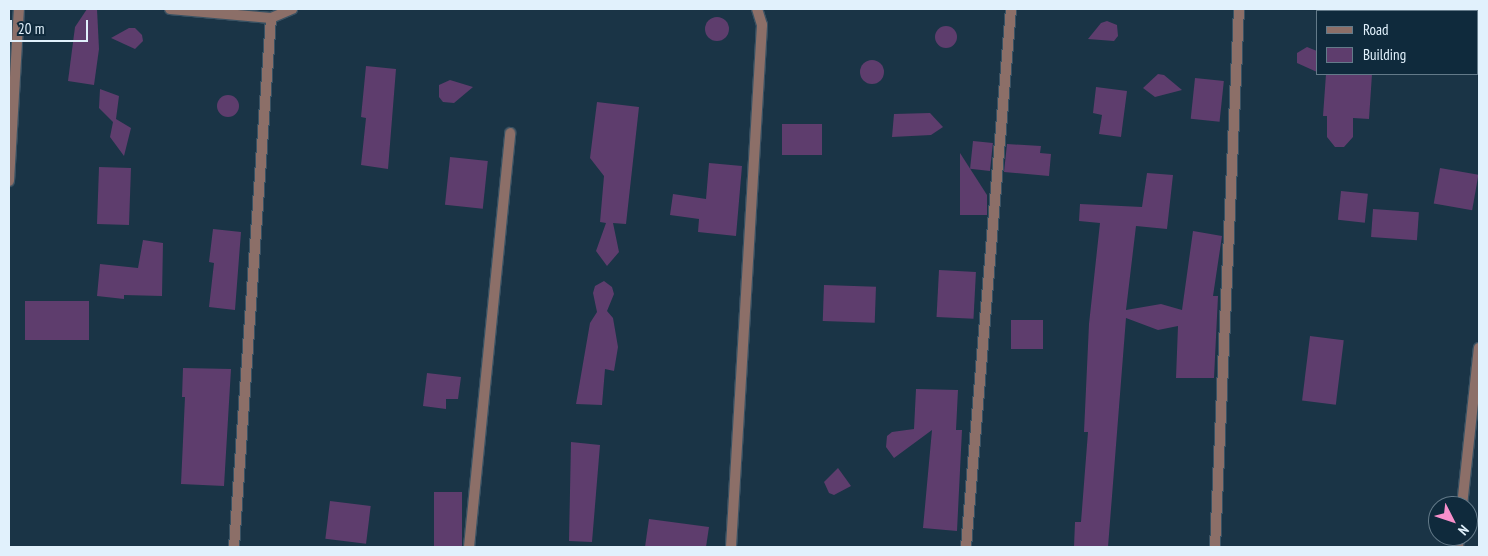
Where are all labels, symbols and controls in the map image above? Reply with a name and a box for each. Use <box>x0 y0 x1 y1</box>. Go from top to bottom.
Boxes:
scale bar <box>12 10 90 42</box>
legend <box>1316 10 1478 75</box>
text: 20 m <box>18 19 44 38</box>
text: Road <box>1363 20 1389 39</box>
text: Building <box>1363 45 1406 64</box>
north arrow <box>1428 496 1478 546</box>
text: N <box>1454 521 1473 539</box>

